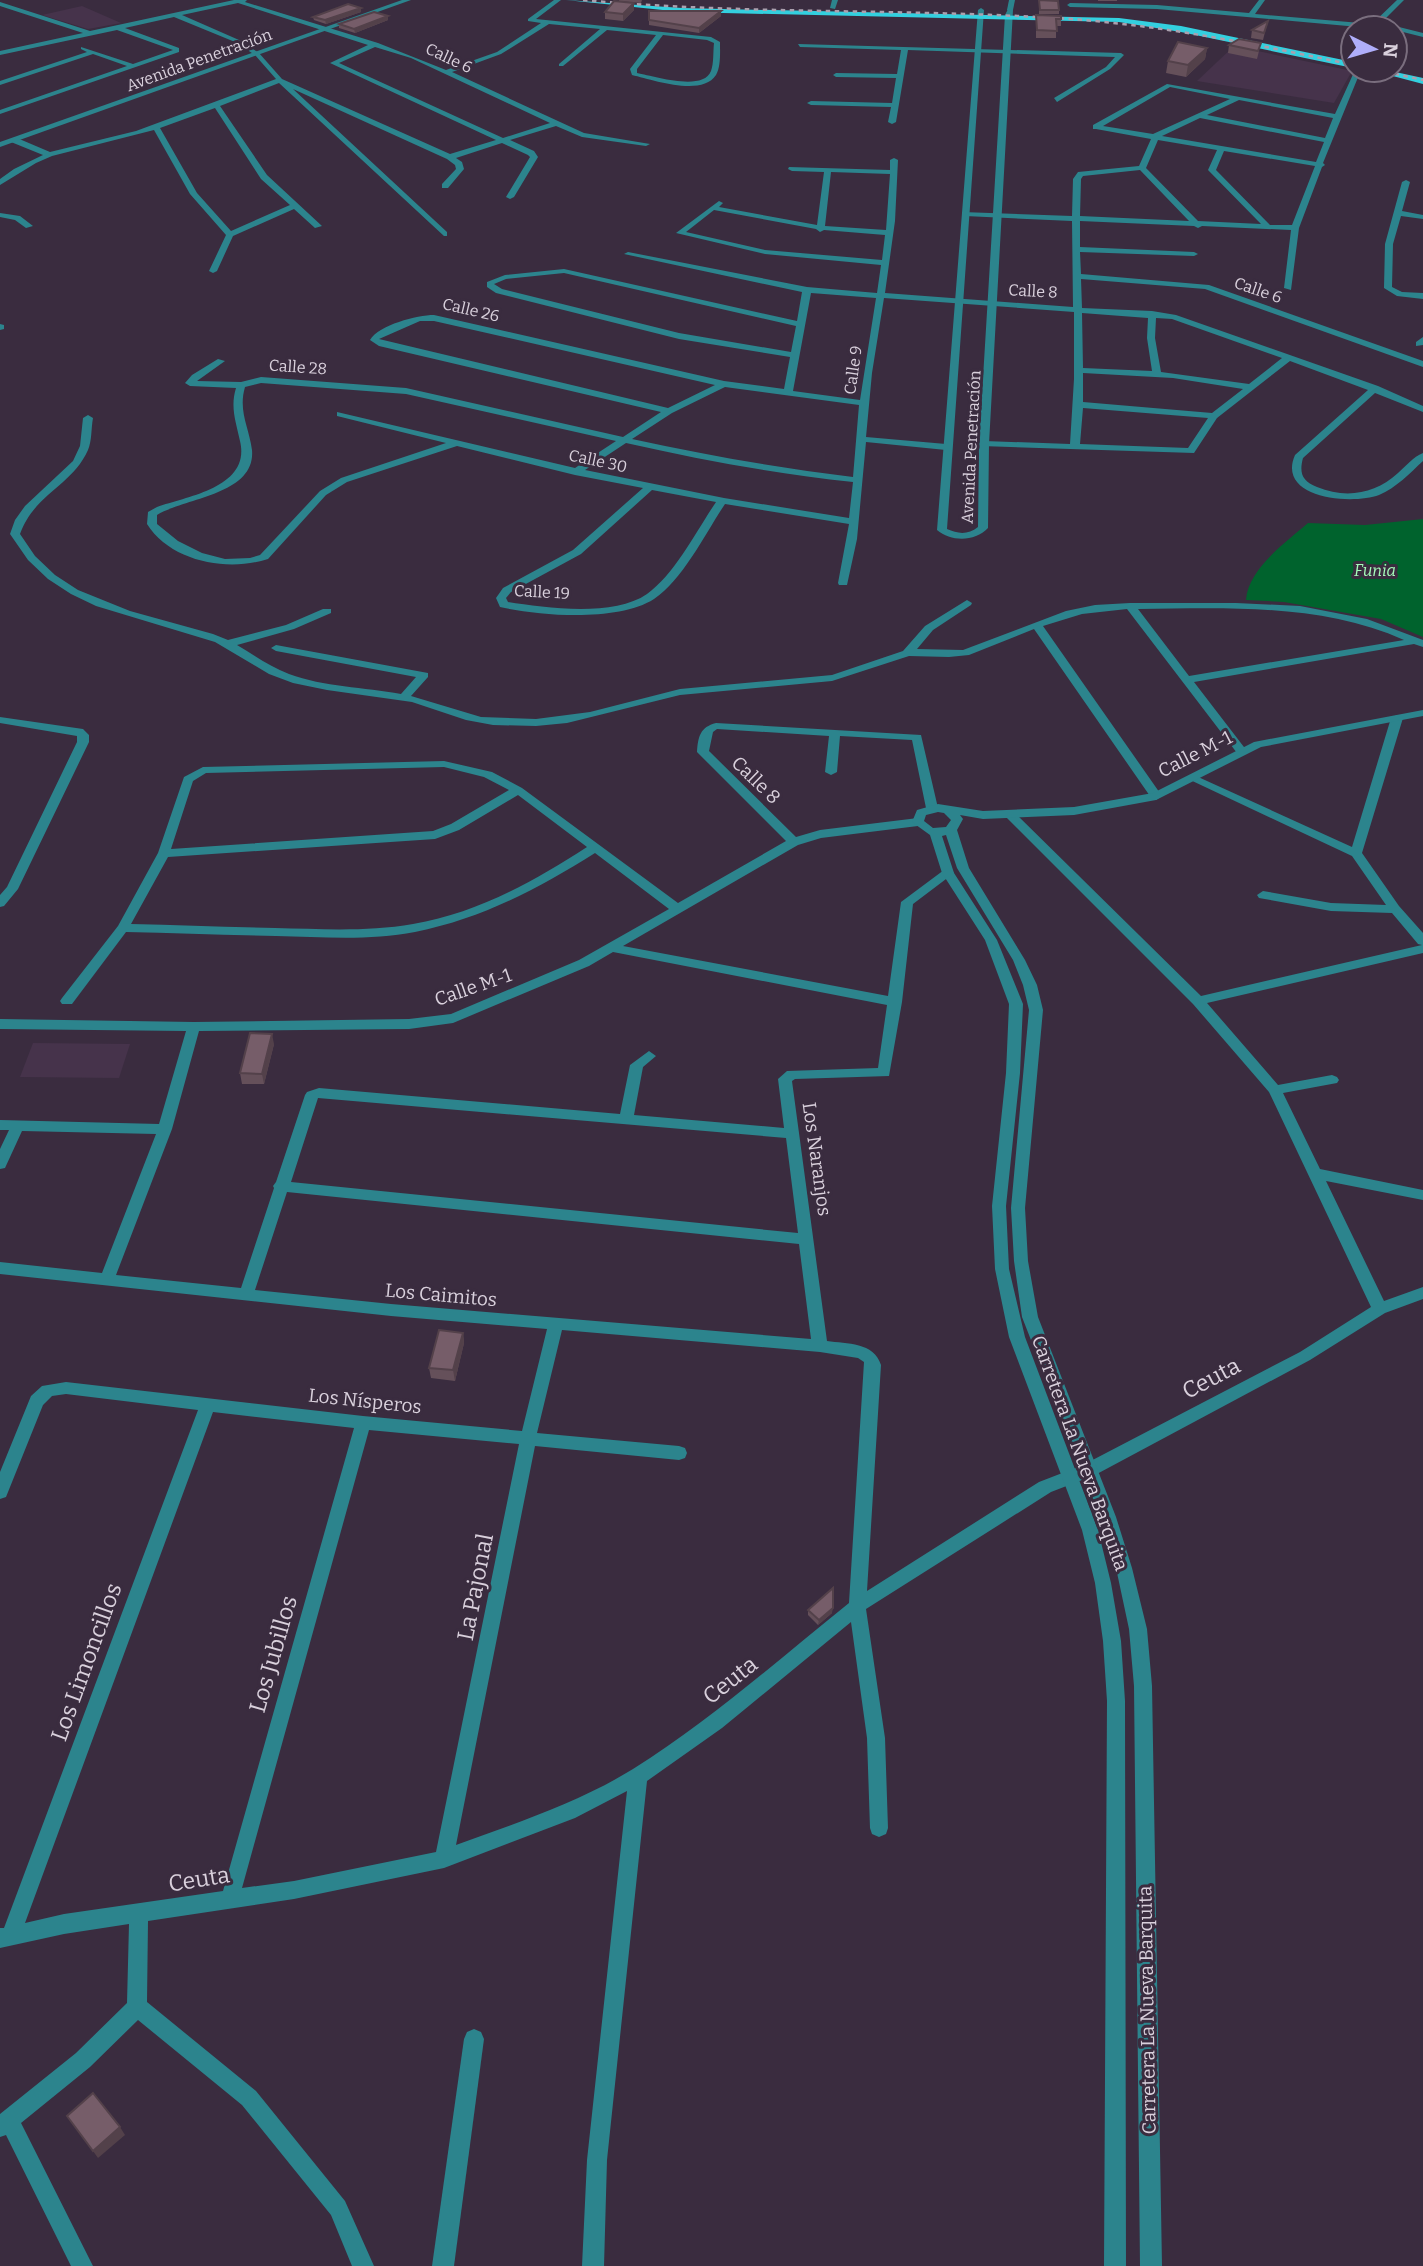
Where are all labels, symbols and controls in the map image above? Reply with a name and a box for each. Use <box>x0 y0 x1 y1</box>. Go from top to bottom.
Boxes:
north arrow <box>1339 14 1409 84</box>
street label: Avenida Penetración <box>124 25 274 95</box>
street label: Calle 6 <box>423 39 475 77</box>
text: N <box>1378 42 1403 59</box>
street label: Calle 6 <box>1232 273 1284 307</box>
street label: Calle 8 <box>1008 280 1058 302</box>
street label: Calle 26 <box>441 294 501 326</box>
street label: Calle 9 <box>840 344 866 396</box>
street label: Calle 28 <box>268 355 328 379</box>
street label: Avenida Penetración <box>957 370 985 524</box>
street label: Calle 30 <box>567 446 629 476</box>
park label: Funia <box>1354 561 1396 580</box>
street label: Calle 19 <box>514 581 570 603</box>
street label: Calle M-1 <box>1154 725 1236 782</box>
street label: Calle 8 <box>727 751 785 809</box>
street label: Calle M-1 <box>431 963 515 1011</box>
street label: Los Naranjos <box>798 1101 836 1217</box>
street label: Los Caimitos <box>384 1279 498 1311</box>
street label: Carretera La Nueva Barquita <box>1027 1332 1134 1574</box>
street label: Ceuta <box>1177 1351 1245 1405</box>
street label: Los Nísperos <box>307 1384 423 1418</box>
street label: La Pajonal <box>451 1531 499 1643</box>
street label: Los Limoncillos <box>44 1579 128 1745</box>
street label: Los Jubillos <box>243 1592 303 1716</box>
street label: Ceuta <box>697 1650 763 1710</box>
street label: Ceuta <box>166 1860 232 1898</box>
street label: Carretera La Nueva Barquita <box>1133 1885 1161 2134</box>

